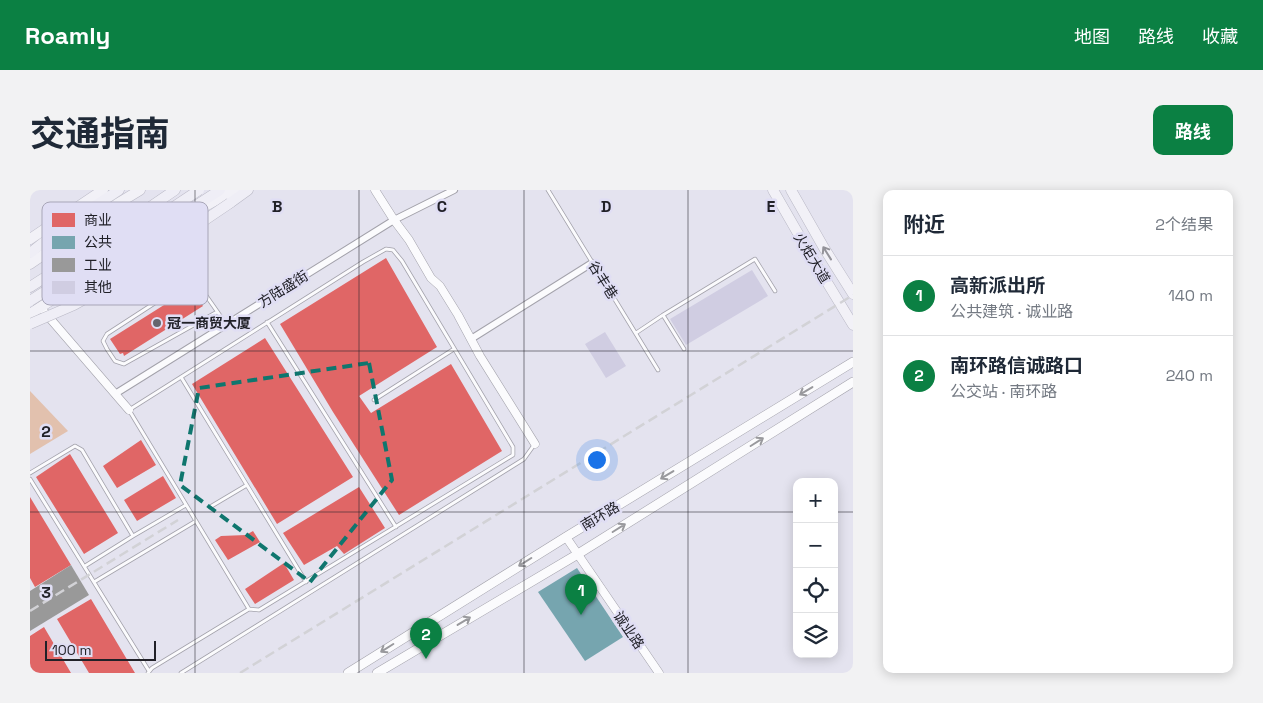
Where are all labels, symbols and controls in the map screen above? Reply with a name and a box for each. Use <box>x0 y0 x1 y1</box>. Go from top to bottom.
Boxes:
text: Roamly <box>25 20 110 51</box>
text: 地图 <box>1074 25 1110 48</box>
text: 路线 <box>1138 25 1174 48</box>
text: 收藏 <box>1202 25 1238 48</box>
button: 路线 <box>1153 105 1233 155</box>
text: 交通指南 <box>30 112 170 156</box>
text: B <box>272 196 282 217</box>
text: C <box>437 196 447 217</box>
text: D <box>601 196 611 217</box>
text: E <box>767 196 776 217</box>
legend <box>42 202 208 305</box>
text: 商业 <box>84 211 112 229</box>
text: 附近 <box>903 211 945 238</box>
text: 2个结果 <box>1155 214 1213 235</box>
street label: 火炬大道 <box>790 229 834 287</box>
text: 公共 <box>84 233 112 251</box>
one-way arrow <box>821 247 831 261</box>
text: 工业 <box>84 256 112 274</box>
street label: 谷丰巷 <box>584 257 622 303</box>
street label: 方陆盛街 <box>254 267 312 311</box>
text: 高新派出所 <box>950 273 1045 298</box>
text: 其他 <box>84 278 112 296</box>
text: 1 <box>915 285 923 306</box>
text: 140 m <box>1168 285 1213 306</box>
text: 公共建筑 · 诚业路 <box>950 301 1073 322</box>
place label: 冠一商贸大厦 <box>167 314 251 332</box>
marker: 冠一商贸大厦 <box>151 317 163 329</box>
text: 南环路信诚路口 <box>950 353 1083 378</box>
text: 2 <box>914 365 924 386</box>
text: 240 m <box>1166 365 1213 386</box>
text: 公交站 · 南环路 <box>950 381 1057 402</box>
one-way arrow <box>799 386 813 396</box>
text: 2 <box>41 421 51 442</box>
one-way arrow <box>749 436 763 446</box>
your location <box>584 447 610 473</box>
one-way arrow <box>661 471 675 481</box>
map controls <box>793 478 838 658</box>
button: + <box>793 478 838 523</box>
street label: 南环路 <box>577 497 623 535</box>
one-way arrow <box>612 522 626 533</box>
button: − <box>793 523 838 568</box>
one-way arrow <box>518 558 532 568</box>
button: locate <box>793 568 838 613</box>
pin: 1 <box>565 574 597 615</box>
text: 3 <box>41 582 51 603</box>
street label: 诚业路 <box>610 608 648 652</box>
button: layers <box>793 613 838 658</box>
one-way arrow <box>457 616 471 626</box>
pin: 2 <box>410 618 442 659</box>
scale bar <box>45 638 156 661</box>
text: 100 m <box>52 641 91 659</box>
one-way arrow <box>380 643 394 654</box>

